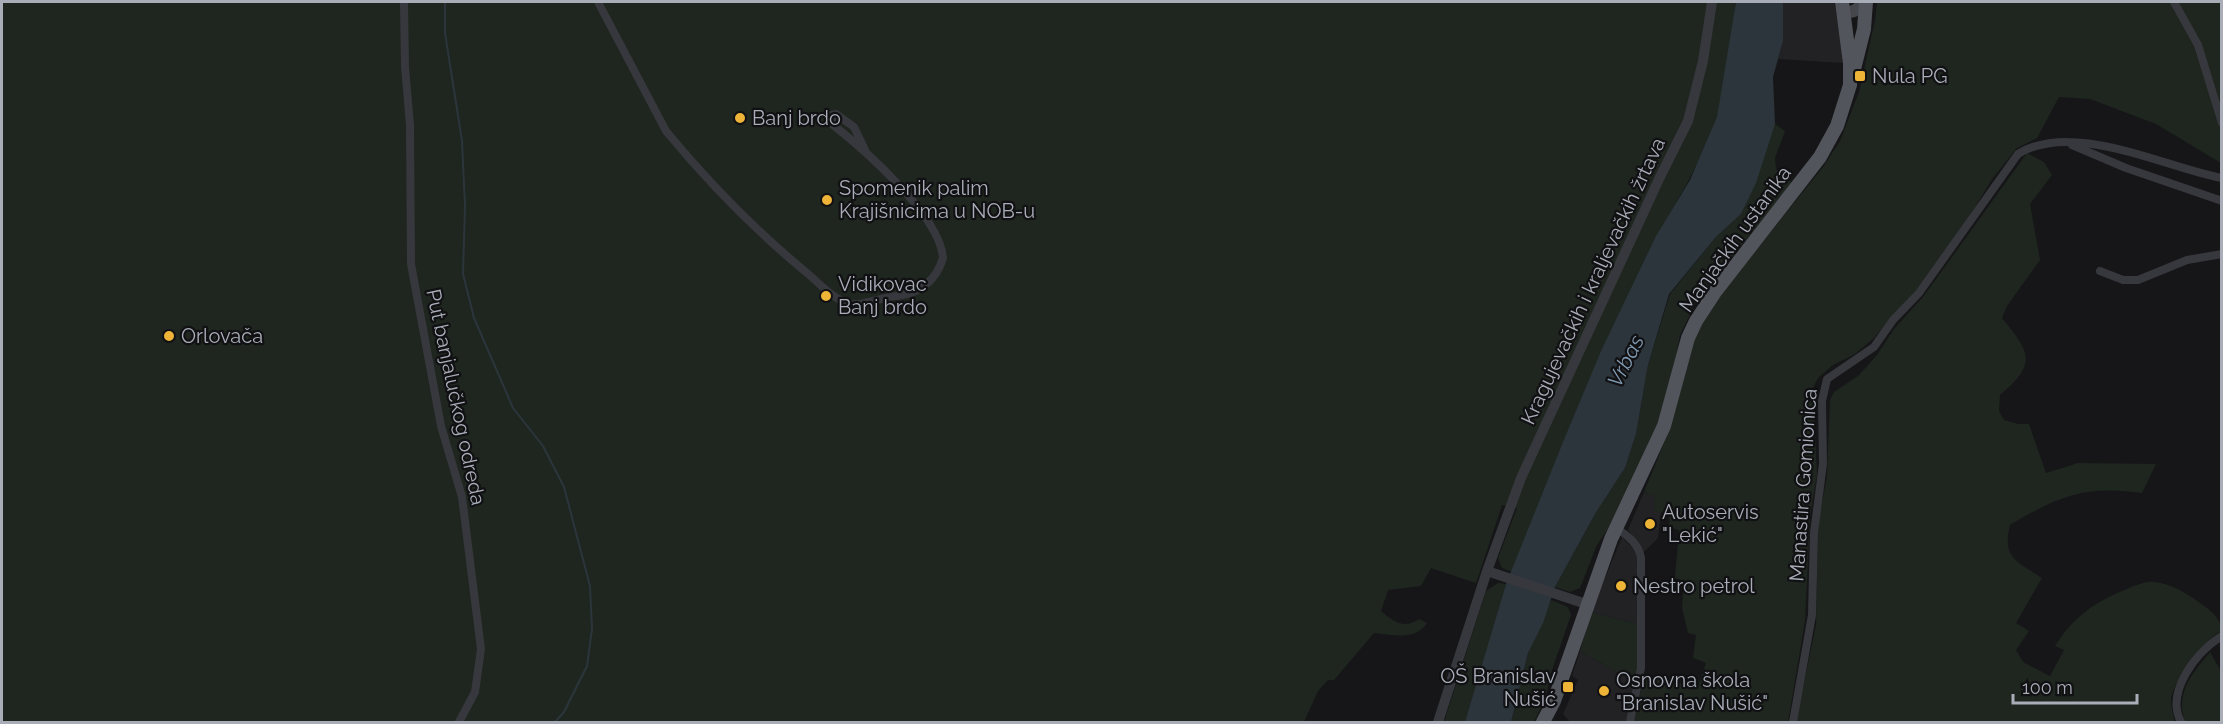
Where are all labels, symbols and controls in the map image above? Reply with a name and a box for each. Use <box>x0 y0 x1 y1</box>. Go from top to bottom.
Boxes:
place label: Nula PG <box>1872 64 1948 88</box>
marker: Nula PG <box>1853 69 1867 83</box>
place label: Banj brdo <box>752 106 841 130</box>
marker: Banj brdo <box>733 111 747 125</box>
street label: Kragujevačkih i kraljevačkih žrtava <box>1516 134 1670 428</box>
street label: Manjačkih ustanika <box>1674 161 1796 317</box>
place label: Spomenik palim Krajišnicima u NOB-u <box>839 176 1035 223</box>
marker: Spomenik palim Krajišnicima u NOB-u <box>820 193 834 207</box>
place label: Vidikovac Banj brdo <box>838 272 927 319</box>
street label: Put banjalučkog odreda <box>421 287 491 507</box>
marker: Vidikovac Banj brdo <box>819 289 833 303</box>
place label: Orlovača <box>181 324 263 348</box>
marker: Orlovača <box>162 329 176 343</box>
water label: Vrbas <box>1602 331 1649 391</box>
street label: Manastira Gomionica <box>1784 388 1822 582</box>
place label: Autoservis "Lekić" <box>1662 500 1759 547</box>
marker: Autoservis "Lekić" <box>1643 517 1657 531</box>
place label: Nestro petrol <box>1633 574 1755 598</box>
marker: Nestro petrol <box>1614 579 1628 593</box>
place label: OŠ Branislav Nušić <box>1440 663 1556 711</box>
scale bar <box>2013 667 2138 705</box>
place label: Osnovna škola "Branislav Nušić" <box>1616 668 1768 715</box>
text: 100 m <box>2022 677 2073 698</box>
marker: OŠ Branislav Nušić <box>1561 680 1575 694</box>
marker: Osnovna škola "Branislav Nušić" <box>1597 684 1611 698</box>

